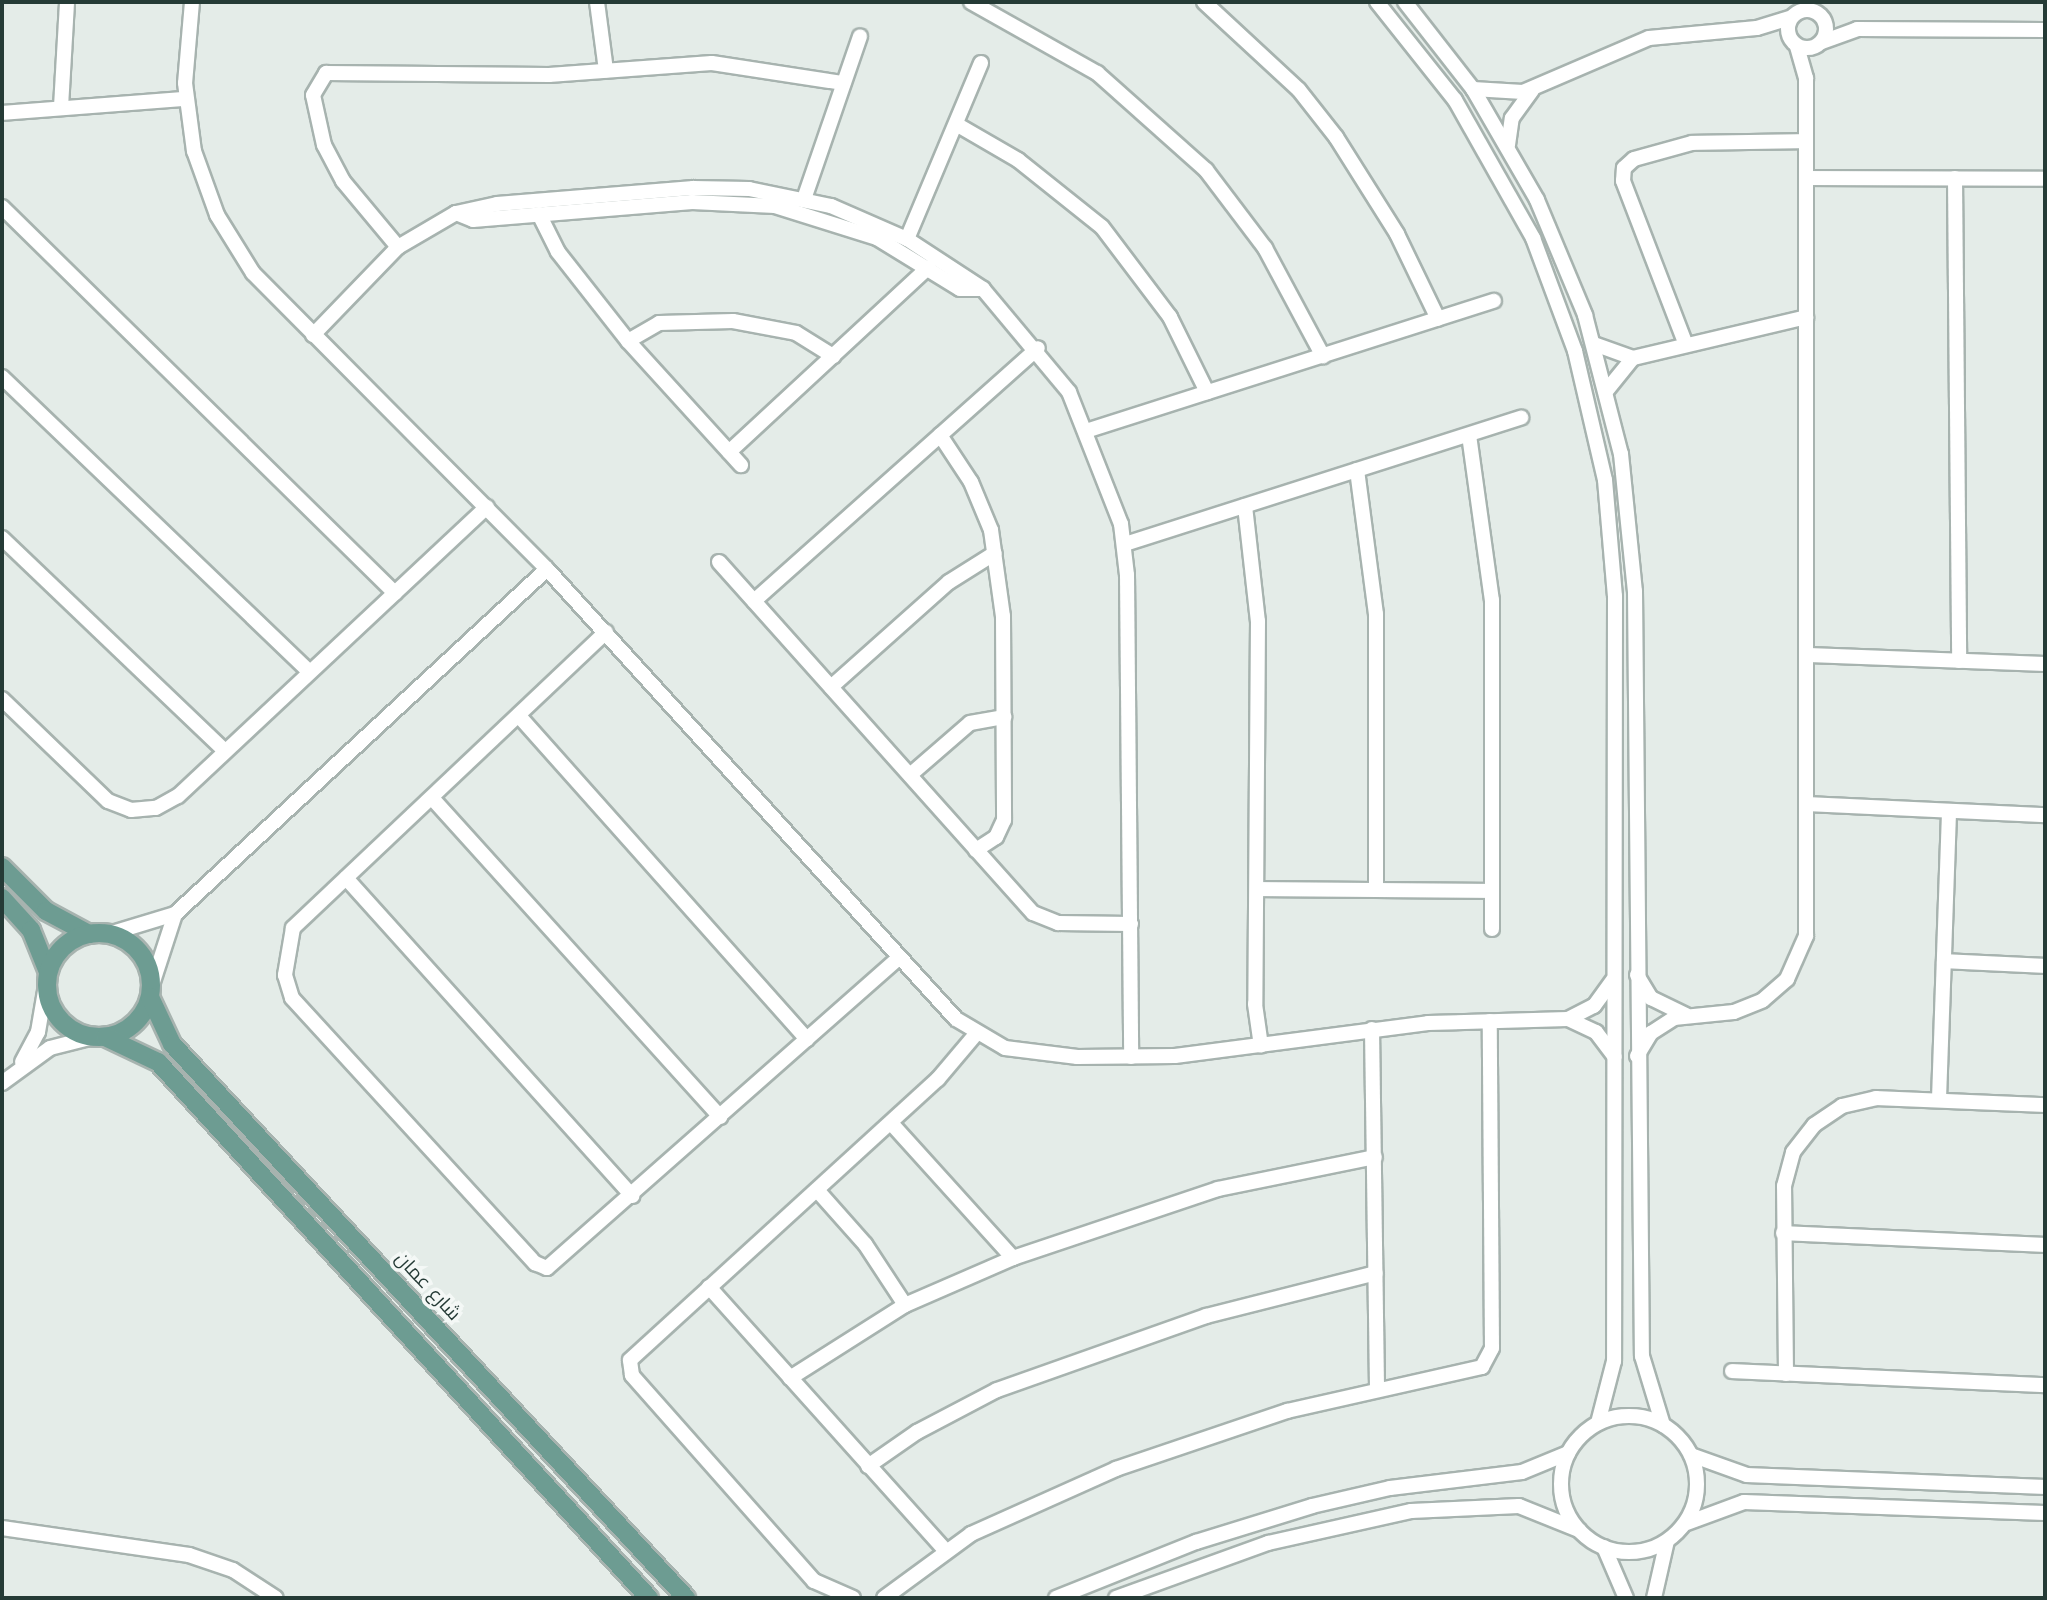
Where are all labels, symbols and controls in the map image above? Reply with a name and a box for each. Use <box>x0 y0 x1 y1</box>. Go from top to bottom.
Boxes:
street label: شارع عمان <box>390 1247 466 1325</box>

